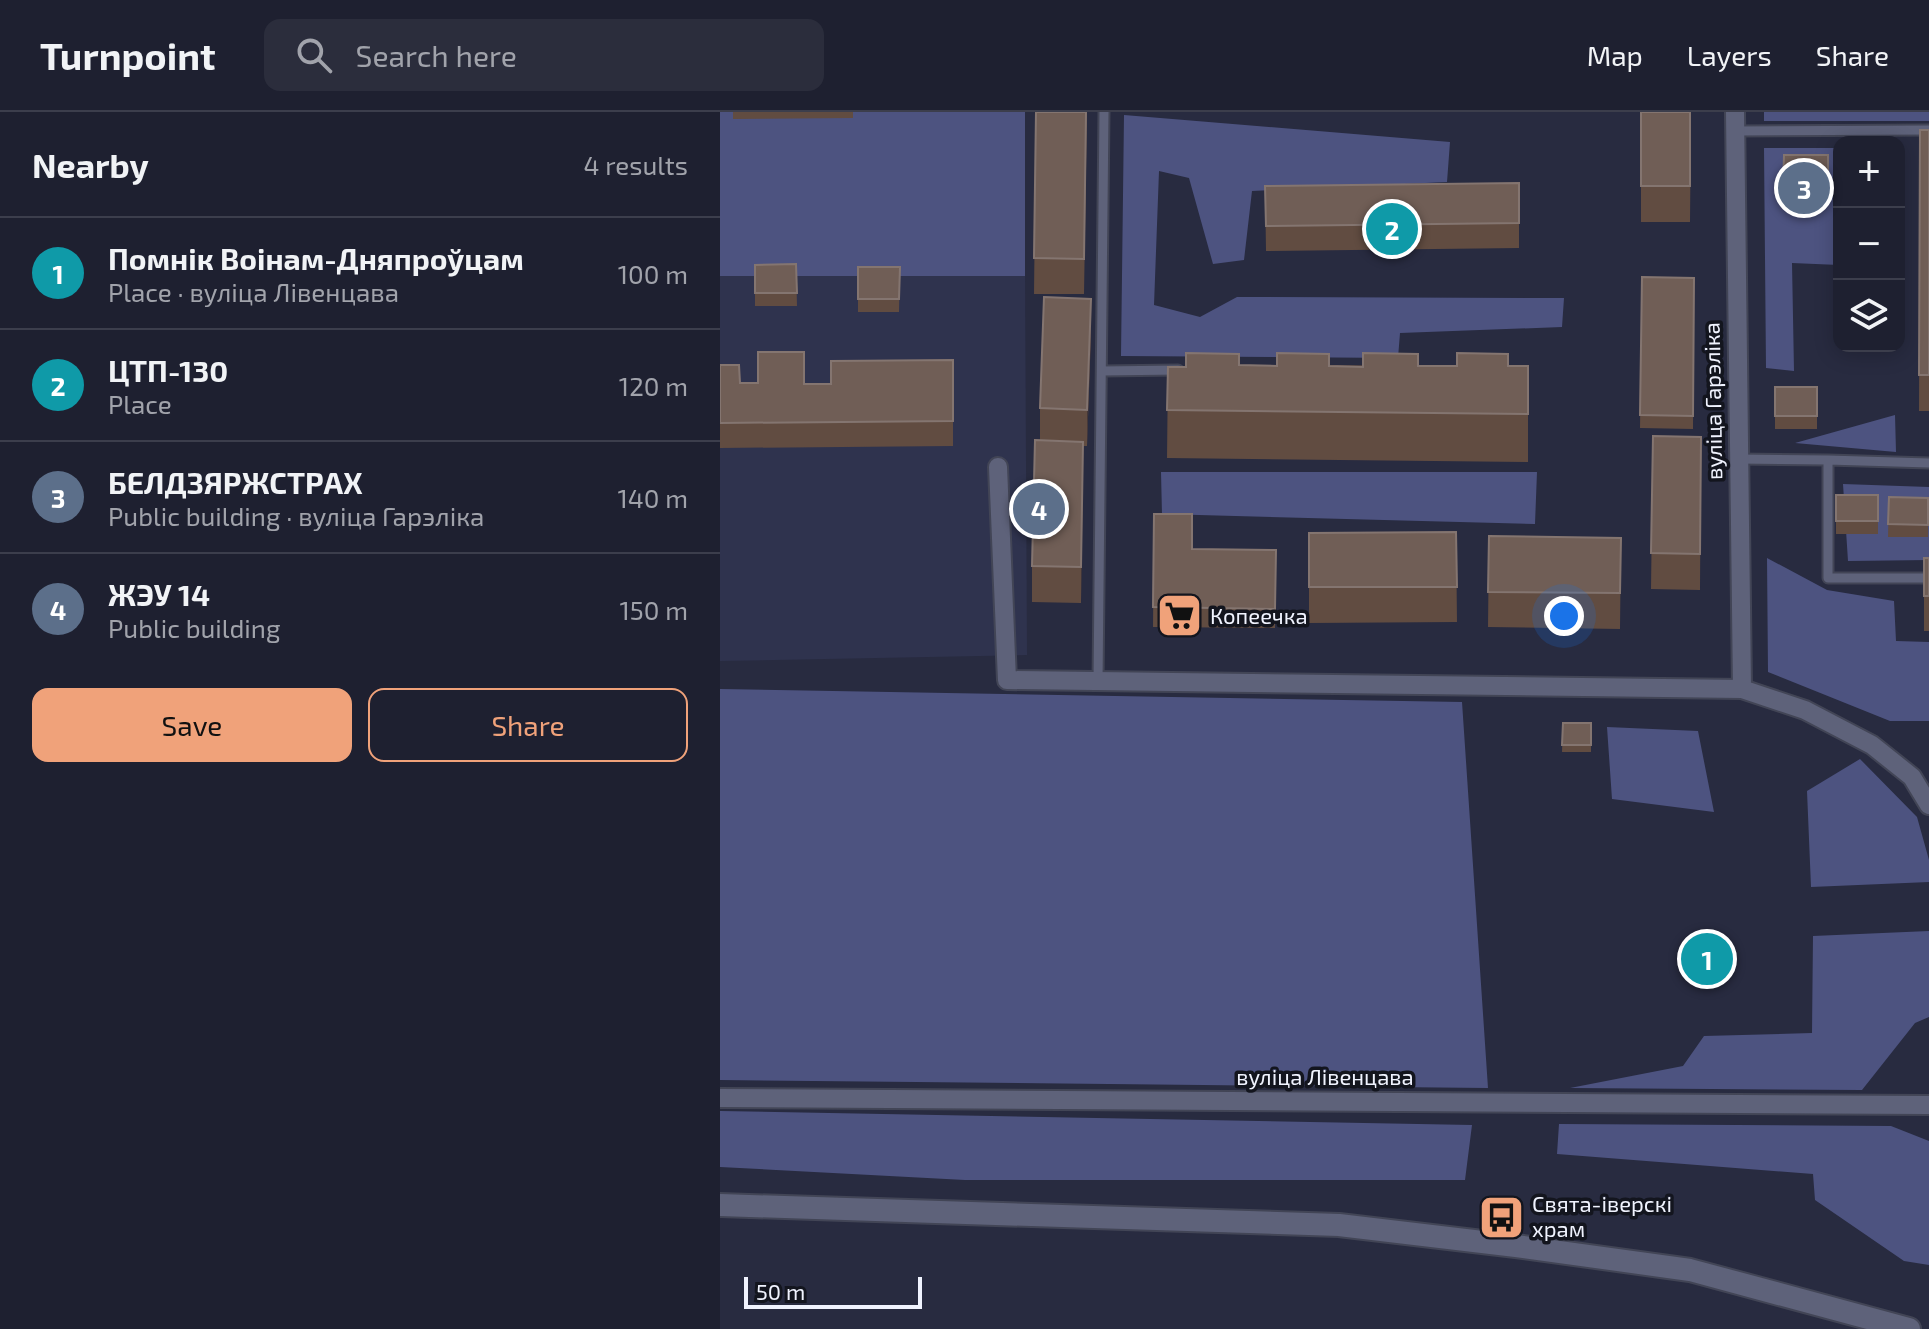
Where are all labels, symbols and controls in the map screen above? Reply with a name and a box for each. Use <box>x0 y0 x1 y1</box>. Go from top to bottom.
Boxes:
search box <box>264 19 824 91</box>
text: Turnpoint <box>40 32 216 78</box>
icon: search <box>292 33 336 77</box>
text: Search here <box>356 37 517 73</box>
text: Map <box>1587 38 1643 72</box>
text: Layers <box>1687 38 1772 72</box>
text: Share <box>1816 38 1889 72</box>
map controls <box>1833 136 1905 352</box>
button: + <box>1833 136 1905 208</box>
text: Nearby <box>32 144 149 185</box>
text: 4 results <box>583 149 688 180</box>
pin: 3 <box>1778 158 1830 218</box>
pin: 2 <box>1366 199 1418 259</box>
button: − <box>1833 208 1905 280</box>
text: Помнік Воінам-Дняпроўцам <box>108 240 524 276</box>
text: 1 <box>52 258 64 289</box>
text: 100 m <box>618 258 688 289</box>
text: Place · вуліца Лівенцава <box>108 276 399 307</box>
button: layers <box>1833 280 1905 352</box>
street label: вуліца Гарэліка <box>1698 322 1727 480</box>
text: ЦТП-130 <box>108 352 228 388</box>
text: 2 <box>50 370 66 401</box>
text: 120 m <box>619 370 688 401</box>
text: Place <box>108 388 172 419</box>
text: БЕЛДЗЯРЖСТРАХ <box>108 464 363 500</box>
pin: 4 <box>1013 479 1065 539</box>
text: 3 <box>51 482 65 513</box>
text: 140 m <box>617 482 688 513</box>
text: Public building · вуліца Гарэліка <box>108 500 484 531</box>
text: ЖЭУ 14 <box>108 576 210 612</box>
supermarket icon: Копеечка <box>1155 592 1203 640</box>
text: 4 <box>50 594 66 625</box>
text: 150 m <box>619 594 688 625</box>
your location <box>1544 596 1584 636</box>
place label: Копеечка <box>1210 602 1308 628</box>
text: Public building <box>108 612 280 643</box>
button: Save <box>32 688 352 762</box>
button: Share <box>368 688 688 762</box>
pin: 1 <box>1681 929 1733 989</box>
street label: вуліца Лівенцава <box>1236 1063 1414 1090</box>
place label: Свята-іверскі храм <box>1532 1190 1672 1241</box>
bus stop icon: Свята-іверскі храм <box>1477 1193 1525 1241</box>
scale bar <box>744 1273 922 1309</box>
text: 50 m <box>756 1278 805 1304</box>

